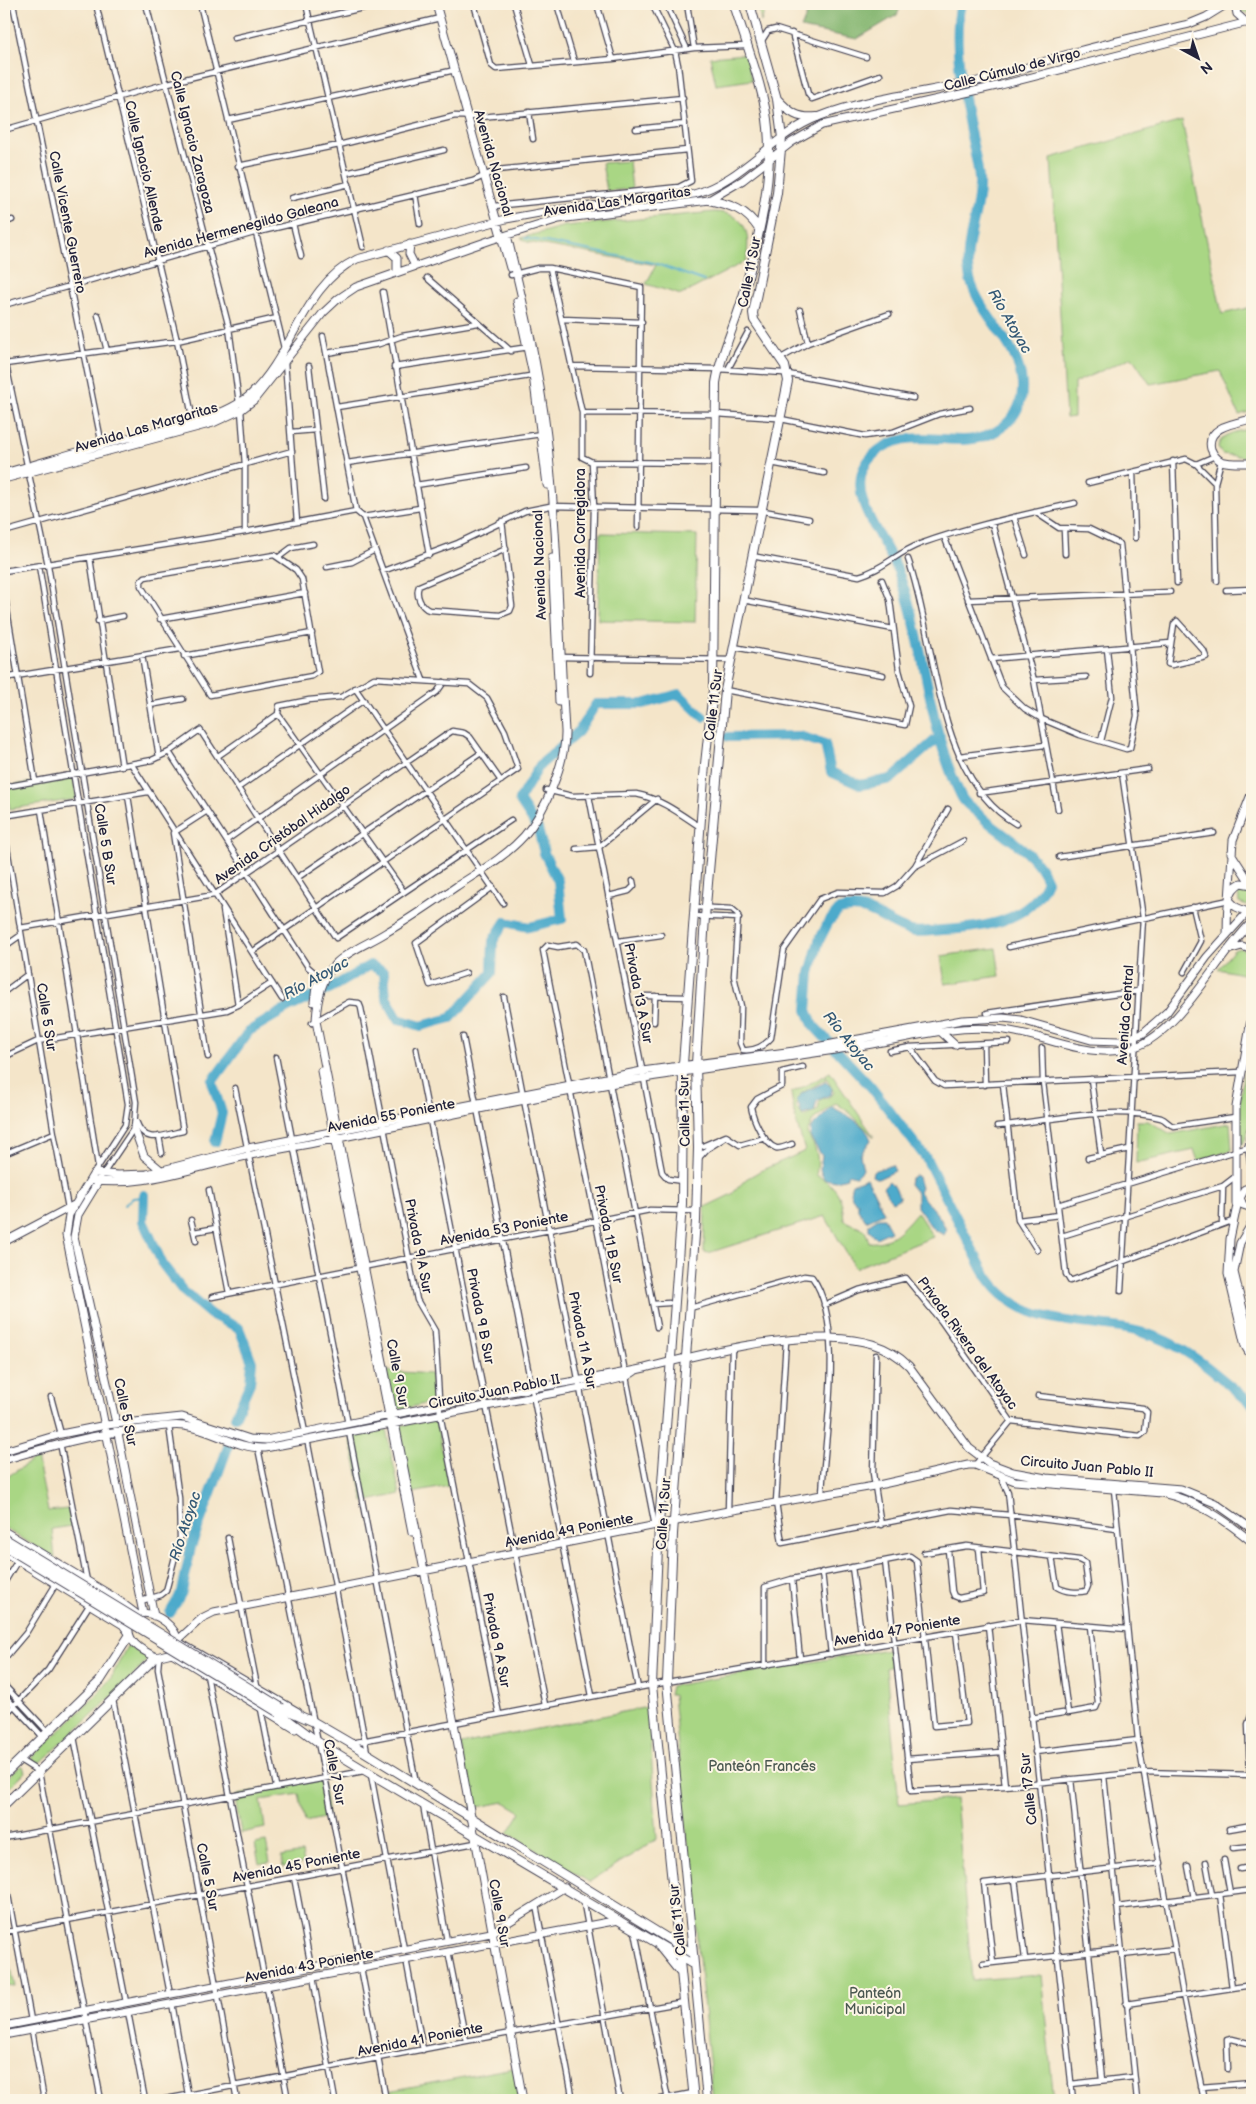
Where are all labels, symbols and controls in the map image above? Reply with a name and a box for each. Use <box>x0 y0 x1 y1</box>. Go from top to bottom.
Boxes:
north arrow <box>1174 32 1224 82</box>
street label: Calle Cúmulo de Virgo <box>942 44 1082 95</box>
text: N <box>1197 58 1216 77</box>
street label: Calle Ignacio Zaragoza <box>167 69 218 215</box>
street label: Calle Ignacio Allende <box>121 99 168 233</box>
street label: Avenida Nacional <box>470 108 517 218</box>
street label: Calle Vicente Guerrero <box>45 149 90 295</box>
street label: Avenida Las Margaritas <box>543 183 692 220</box>
street label: Avenida Hermenegildo Galeana <box>142 193 341 262</box>
street label: Calle 11 Sur <box>734 234 765 309</box>
water label: Río Atoyac <box>983 285 1036 357</box>
street label: Avenida Las Margaritas <box>73 399 220 456</box>
street label: Avenida Corregidora <box>572 468 589 598</box>
street label: Avenida Nacional <box>529 510 550 620</box>
street label: Calle 11 Sur <box>701 667 726 742</box>
street label: Avenida Cristóbal Hidalgo <box>211 781 354 888</box>
street label: Calle 5 B Sur <box>91 802 120 887</box>
street label: Privada 13 A Sur <box>620 941 657 1046</box>
water label: Río Atoyac <box>280 953 352 1004</box>
street label: Avenida Central <box>1114 964 1137 1066</box>
street label: Calle 5 Sur <box>33 982 60 1053</box>
water label: Río Atoyac <box>819 1007 879 1075</box>
street label: Calle 11 Sur <box>675 1074 694 1147</box>
street label: Avenida 55 Poniente <box>326 1095 456 1136</box>
street label: Privada 11 B Sur <box>591 1183 627 1286</box>
street label: Privada 9 A Sur <box>401 1197 436 1296</box>
street label: Avenida 53 Poniente <box>439 1208 570 1249</box>
street label: Privada 9 B Sur <box>463 1267 498 1366</box>
street label: Privada Rivera del Atoyac <box>914 1274 1021 1413</box>
street label: Privada 11 A Sur <box>565 1290 600 1391</box>
street label: Calle 9 Sur <box>383 1338 413 1410</box>
street label: Circuito Juan Pablo II <box>427 1370 561 1413</box>
street label: Calle 5 Sur <box>110 1377 141 1449</box>
street label: Circuito Juan Pablo II <box>1020 1452 1154 1481</box>
street label: Calle 11 Sur <box>653 1477 675 1550</box>
water label: Río Atoyac <box>165 1489 206 1563</box>
street label: Avenida 49 Poniente <box>504 1510 635 1551</box>
street label: Privada 9 A Sur <box>479 1591 514 1690</box>
street label: Avenida 47 Poniente <box>833 1611 962 1650</box>
street label: Calle 7 Sur <box>320 1738 349 1807</box>
street label: Calle 17 Sur <box>1016 1751 1041 1826</box>
park label: Panteón Francés <box>708 1758 816 1775</box>
street label: Calle 5 Sur <box>193 1842 223 1913</box>
street label: Avenida 45 Poniente <box>231 1845 362 1886</box>
street label: Calle 9 Sur <box>485 1878 514 1949</box>
street label: Calle 11 Sur <box>665 1882 690 1957</box>
street label: Avenida 43 Poniente <box>243 1945 375 1986</box>
park label: Panteón Municipal <box>845 1985 905 2018</box>
street label: Avenida 41 Poniente <box>356 2019 484 2060</box>

